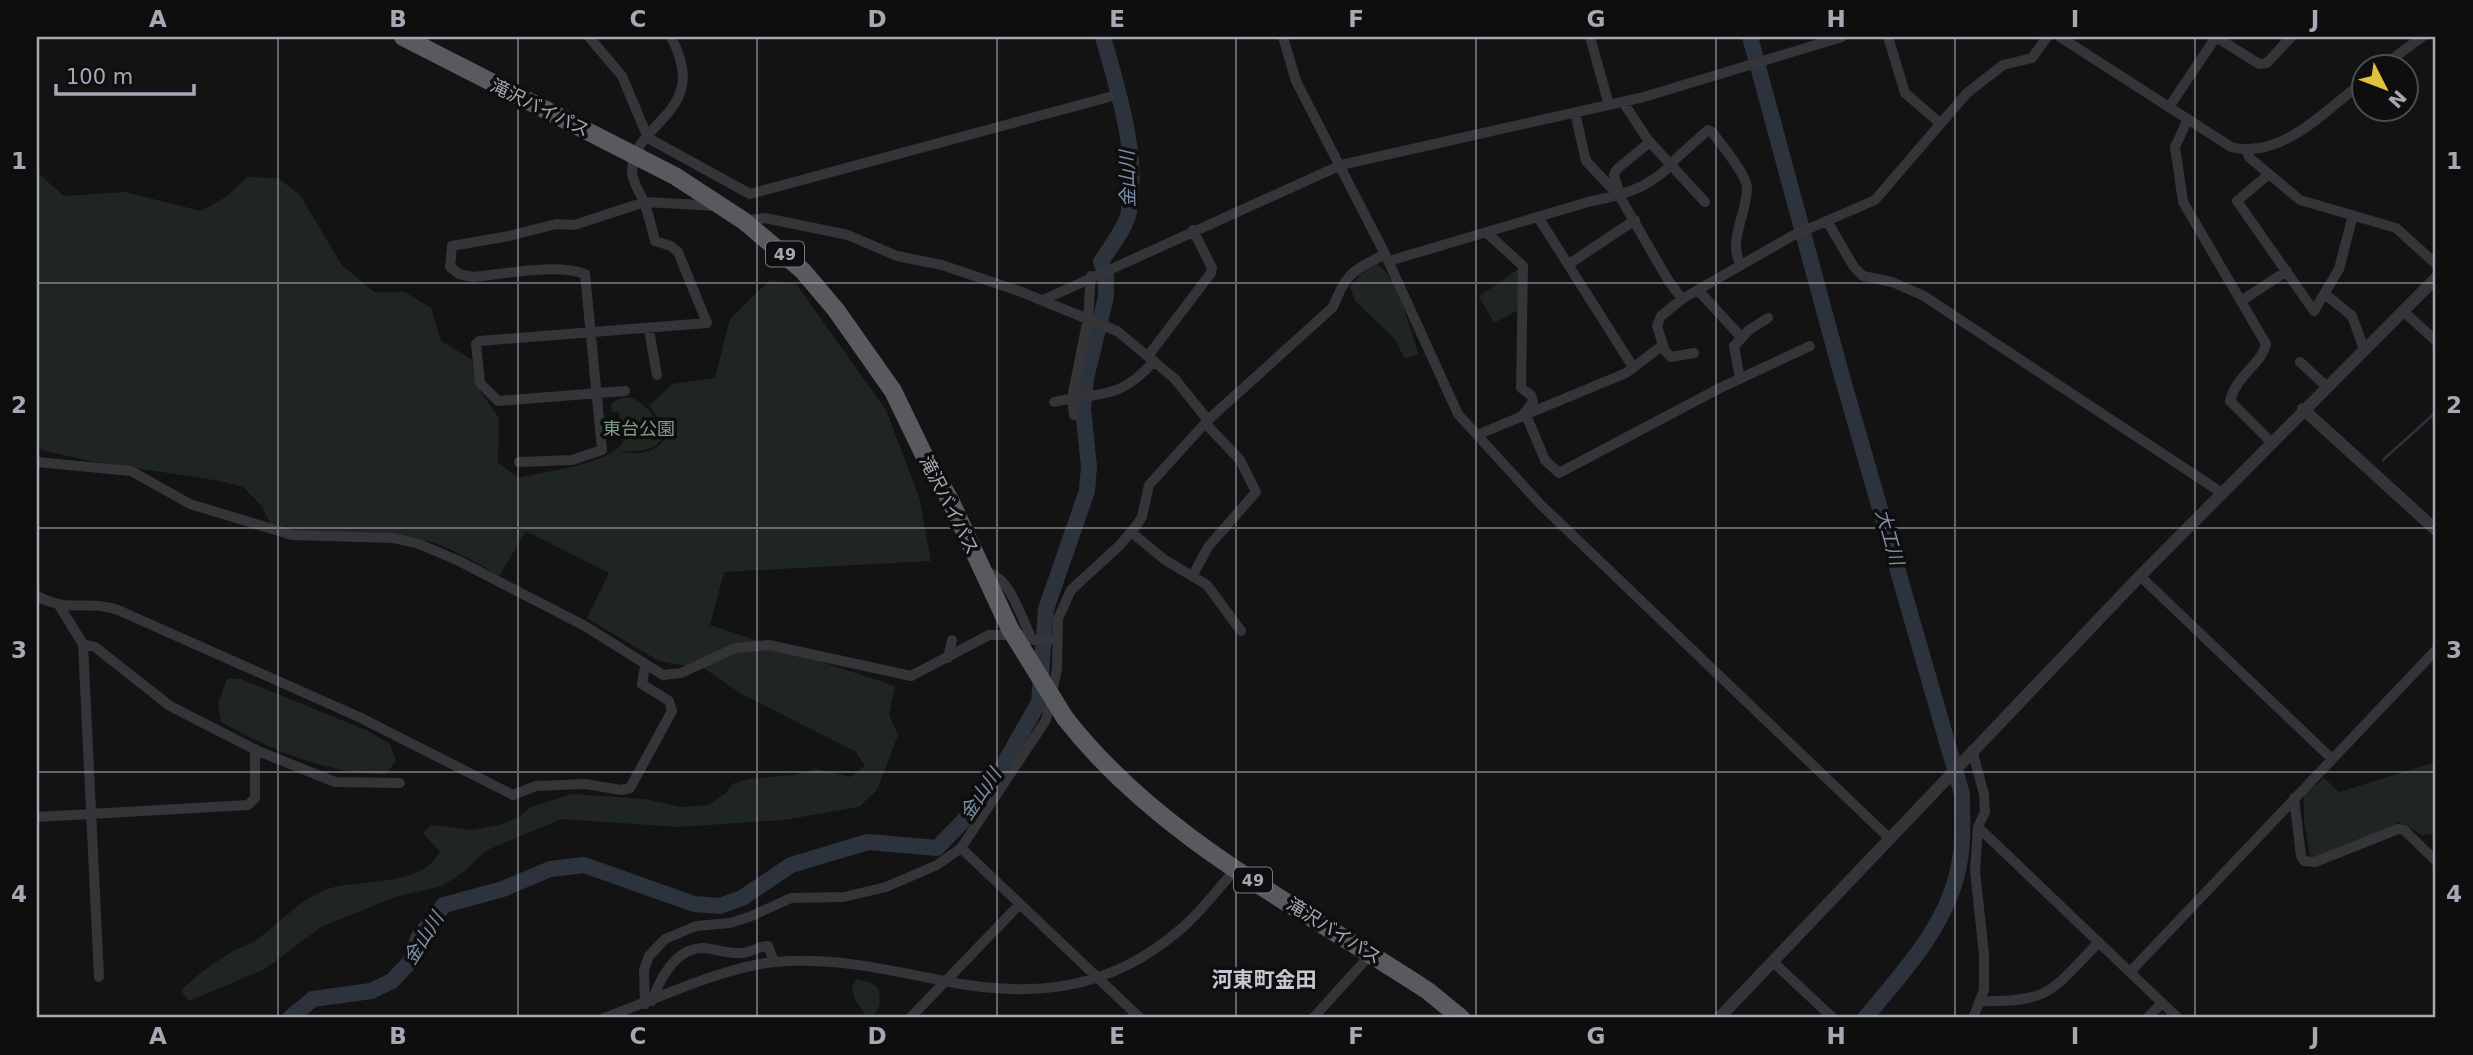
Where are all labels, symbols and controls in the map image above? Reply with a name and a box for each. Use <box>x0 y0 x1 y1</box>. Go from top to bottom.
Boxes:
text: A <box>149 6 167 32</box>
text: B <box>389 6 407 32</box>
text: C <box>630 6 646 32</box>
text: D <box>867 6 887 32</box>
text: E <box>1109 6 1125 32</box>
text: F <box>1348 6 1364 32</box>
text: G <box>1587 6 1605 32</box>
text: H <box>1826 6 1846 32</box>
text: I <box>2071 6 2079 32</box>
text: J <box>2309 6 2319 32</box>
scale bar <box>56 52 194 96</box>
north arrow <box>2350 52 2420 122</box>
text: 100 m <box>66 65 133 89</box>
street label: 滝沢バイパス <box>487 75 593 141</box>
text: N <box>2384 86 2411 113</box>
text: 1 <box>11 148 27 174</box>
water label: 金山川 <box>1115 148 1138 208</box>
text: 1 <box>2446 148 2462 174</box>
road number: 49 <box>766 242 804 266</box>
text: 2 <box>11 392 27 418</box>
text: 2 <box>2446 392 2462 418</box>
park label: 東台公園 <box>603 418 675 439</box>
street label: 滝沢バイパス <box>916 452 983 557</box>
water label: 大工川 <box>1872 507 1909 569</box>
text: 3 <box>11 637 27 663</box>
text: 3 <box>2446 637 2462 663</box>
water label: 金山川 <box>955 763 1006 824</box>
road number: 49 <box>1234 867 1272 892</box>
text: 4 <box>11 881 27 907</box>
text: 4 <box>2446 881 2462 907</box>
street label: 滝沢バイパス <box>1283 893 1385 968</box>
water label: 金山川 <box>399 906 448 968</box>
district label: 河東町金田 <box>1212 968 1317 992</box>
text: A <box>149 1023 167 1049</box>
text: B <box>389 1023 407 1049</box>
text: C <box>630 1023 646 1049</box>
text: D <box>867 1023 887 1049</box>
text: E <box>1109 1023 1125 1049</box>
text: F <box>1348 1023 1364 1049</box>
text: G <box>1587 1023 1605 1049</box>
text: H <box>1826 1023 1846 1049</box>
text: I <box>2071 1023 2079 1049</box>
text: J <box>2309 1023 2319 1049</box>

